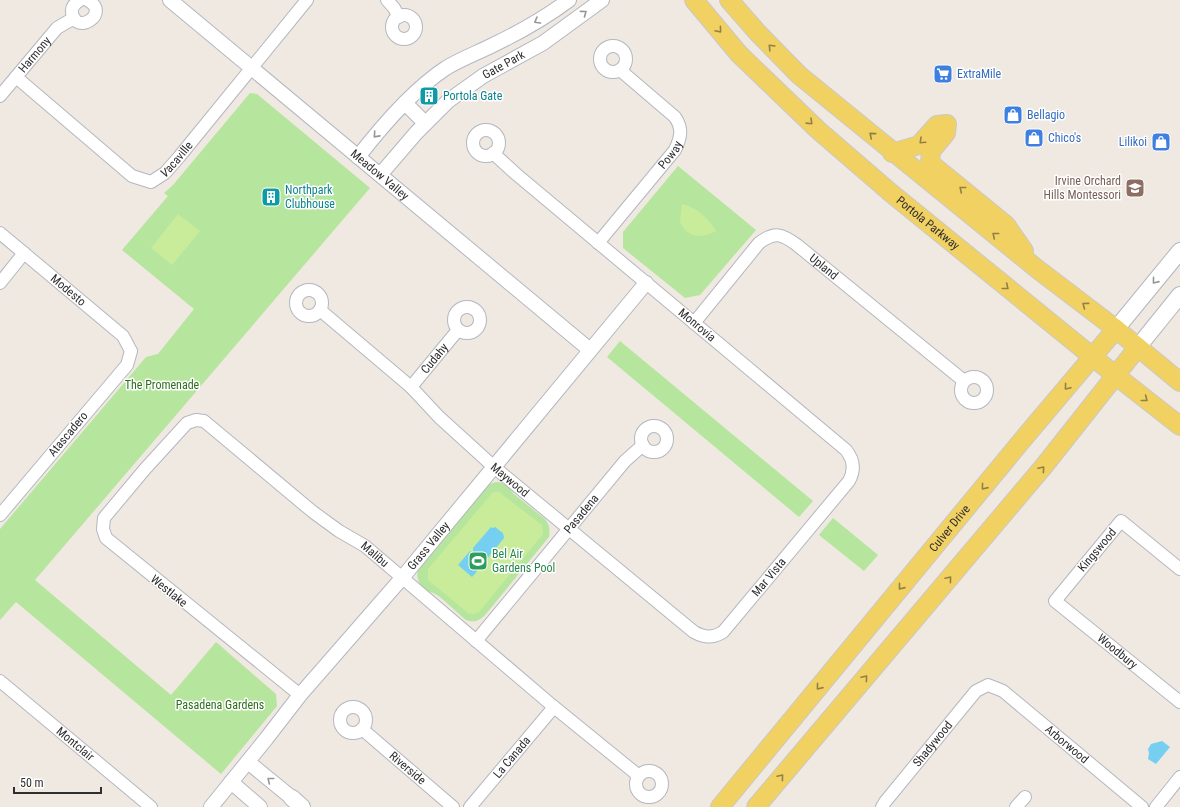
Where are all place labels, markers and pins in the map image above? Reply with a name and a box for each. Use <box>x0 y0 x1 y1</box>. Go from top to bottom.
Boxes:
supermarket icon: ExtraMile <box>932 63 954 85</box>
place label: ExtraMile <box>957 67 1002 81</box>
building icon: Portola Gate <box>418 85 440 107</box>
place label: Portola Gate <box>443 89 503 103</box>
shop icon: Bellagio <box>1002 104 1024 126</box>
place label: Bellagio <box>1027 108 1065 122</box>
shop icon: Chico's <box>1023 127 1045 149</box>
place label: Chico's <box>1048 131 1081 145</box>
shop icon: Lilikoi <box>1150 131 1172 153</box>
place label: Lilikoi <box>1119 135 1147 149</box>
place label: Irvine Orchard Hills Montessori <box>1044 174 1121 202</box>
school or university icon: Irvine Orchard Hills Montessori <box>1124 177 1146 199</box>
place label: Northpark Clubhouse <box>285 183 335 211</box>
building icon: Northpark Clubhouse <box>260 186 282 208</box>
place label: Bel Air Gardens Pool <box>492 547 555 575</box>
sports icon: Bel Air Gardens Pool <box>467 550 489 572</box>

